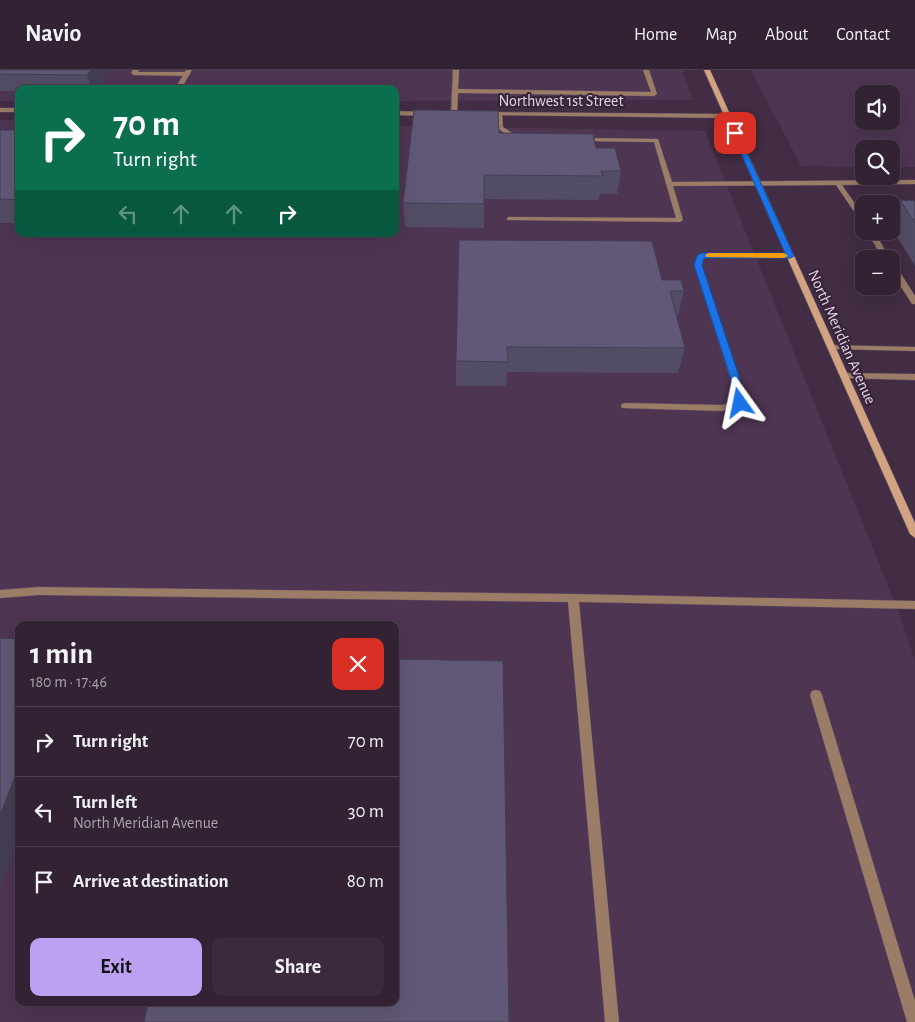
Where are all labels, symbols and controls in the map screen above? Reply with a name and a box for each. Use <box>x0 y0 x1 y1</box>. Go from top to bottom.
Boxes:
text: Navio <box>25 22 81 46</box>
text: Home <box>634 26 677 44</box>
text: Map <box>705 26 737 44</box>
text: About <box>765 26 808 44</box>
text: Contact <box>836 26 890 44</box>
map controls <box>855 85 900 295</box>
button: sound <box>855 85 900 130</box>
street label: Northwest 1st Street <box>498 93 624 109</box>
icon: right <box>30 105 95 170</box>
text: 70 m <box>113 107 180 142</box>
pin <box>714 112 756 154</box>
icon: arrive <box>721 119 749 147</box>
button: search <box>855 140 900 185</box>
text: Turn right <box>113 148 197 170</box>
button: + <box>855 195 900 240</box>
icon: left <box>114 200 142 228</box>
icon: ahead <box>167 200 195 228</box>
icon: ahead <box>220 200 248 228</box>
icon: right <box>273 200 301 228</box>
button: − <box>855 250 900 295</box>
street label: North Meridian Avenue <box>805 267 879 407</box>
position arrow <box>713 376 765 428</box>
button: close <box>332 638 384 690</box>
text: 1 min <box>30 639 93 669</box>
text: 180 m · 17:46 <box>30 674 107 690</box>
icon: right <box>30 728 58 756</box>
text: Turn right <box>73 732 148 751</box>
text: 70 m <box>348 732 384 751</box>
text: Turn left <box>73 793 137 812</box>
icon: left <box>30 798 58 826</box>
text: 30 m <box>348 802 384 821</box>
text: North Meridian Avenue <box>73 815 218 831</box>
icon: arrive <box>30 868 58 896</box>
text: Arrive at destination <box>73 872 229 891</box>
text: 80 m <box>347 872 384 891</box>
button: Exit <box>30 938 202 996</box>
button: Share <box>212 938 384 996</box>

